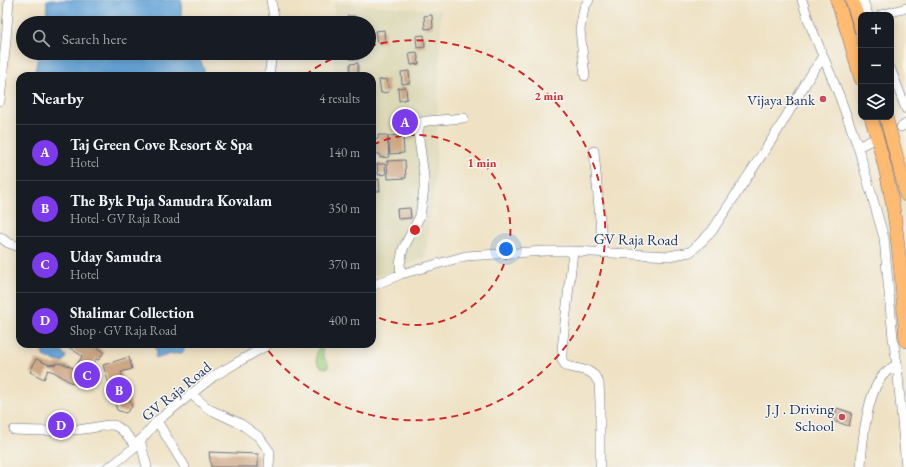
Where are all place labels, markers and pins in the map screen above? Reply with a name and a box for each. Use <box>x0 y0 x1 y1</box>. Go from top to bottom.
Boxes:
place label: Vijaya Bank <box>747 90 816 109</box>
marker: Vijaya Bank <box>818 94 828 104</box>
pin: A <box>392 107 418 137</box>
centre of rings <box>408 223 422 237</box>
pin: C <box>74 360 100 390</box>
pin: B <box>106 375 132 405</box>
place label: J.J . Driving School <box>764 399 834 435</box>
pin: D <box>48 410 74 440</box>
marker: J.J . Driving School <box>837 412 847 422</box>

